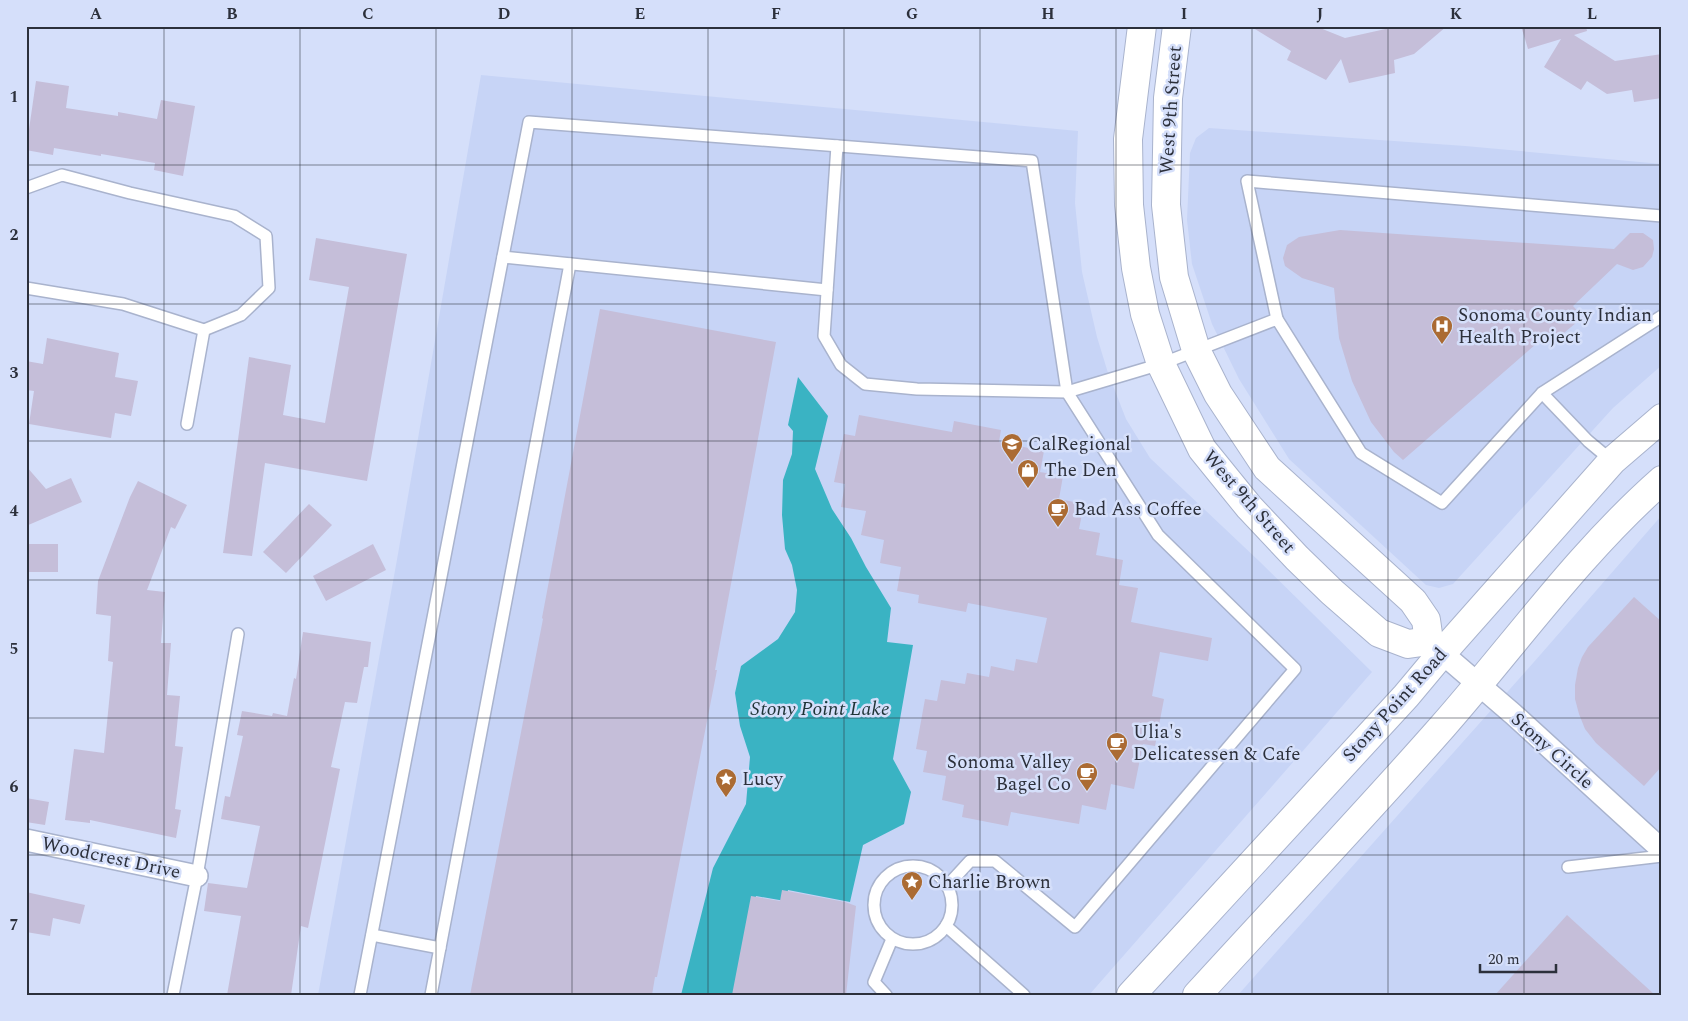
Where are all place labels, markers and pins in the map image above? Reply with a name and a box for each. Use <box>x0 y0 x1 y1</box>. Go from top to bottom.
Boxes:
place label: Sonoma County Indian Health Project <box>1458 301 1652 352</box>
hospital icon: Sonoma County Indian Health Project <box>1430 314 1454 345</box>
place label: CalRegional <box>1028 430 1131 459</box>
school or university icon: CalRegional <box>1000 432 1024 463</box>
place label: The Den <box>1044 456 1117 485</box>
shop icon: The Den <box>1016 458 1040 489</box>
place label: Bad Ass Coffee <box>1074 495 1202 524</box>
cafe icon: Bad Ass Coffee <box>1046 497 1070 528</box>
place label: Ulia's Delicatessen & Cafe <box>1133 718 1301 769</box>
cafe icon: Ulia's Delicatessen & Cafe <box>1105 731 1129 762</box>
place label: Sonoma Valley Bagel Co <box>947 748 1072 799</box>
cafe icon: Sonoma Valley Bagel Co <box>1075 761 1099 792</box>
place label: Lucy <box>742 765 784 794</box>
place icon: Lucy <box>714 767 738 798</box>
place label: Charlie Brown <box>928 868 1051 897</box>
place icon: Charlie Brown <box>900 870 924 901</box>

